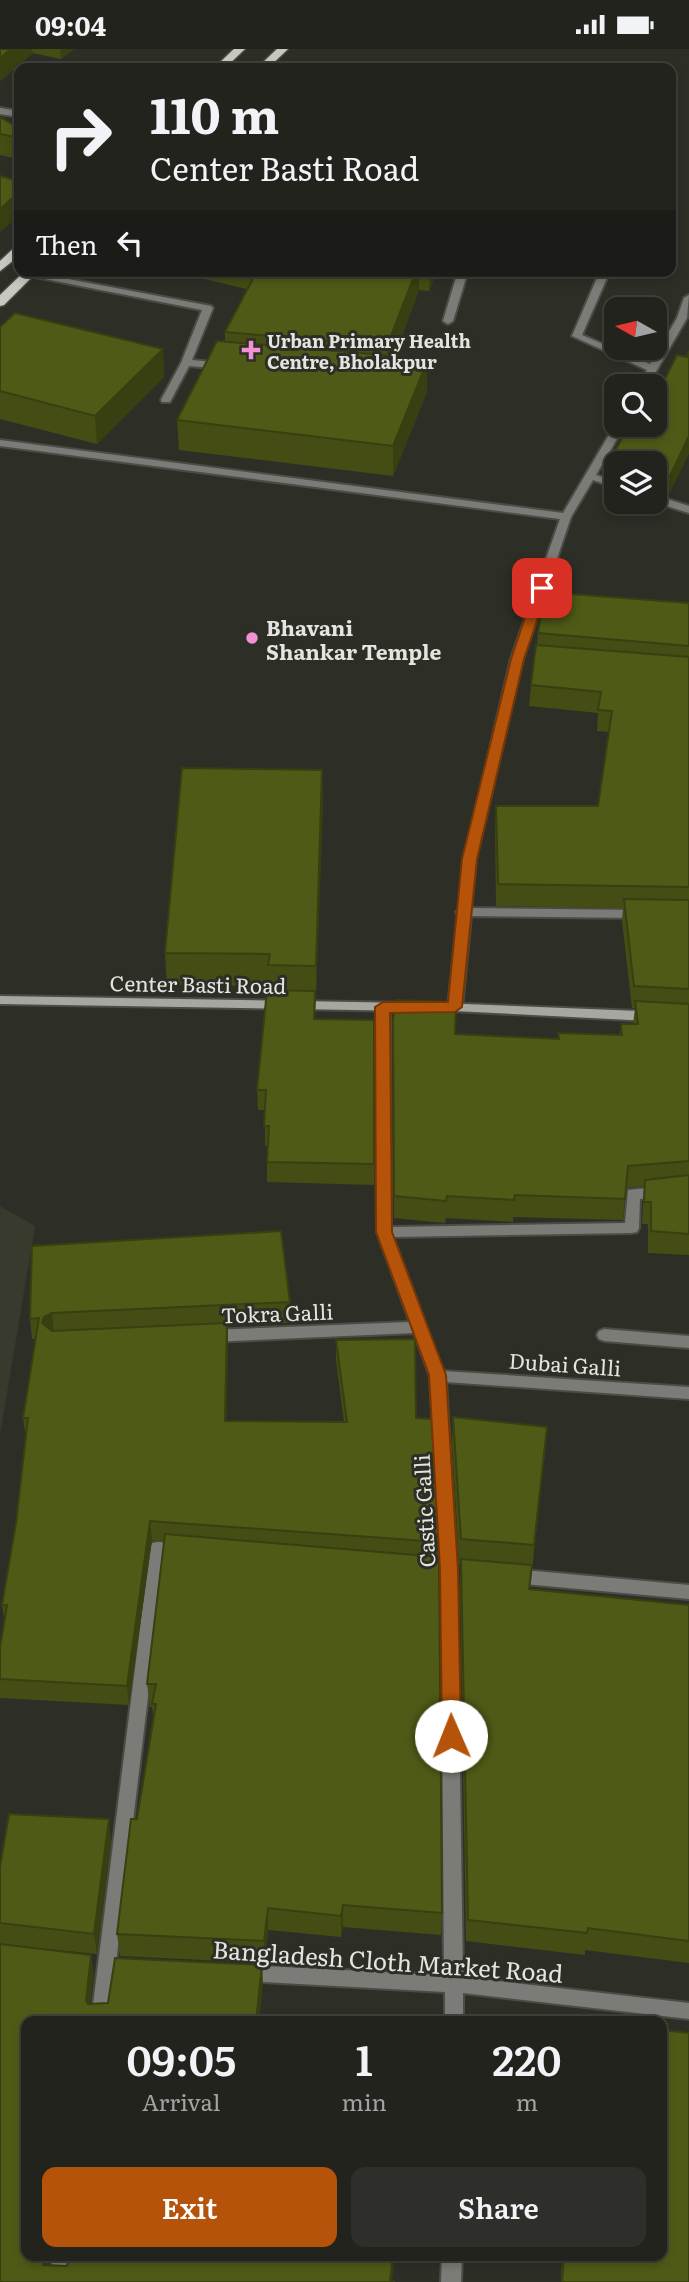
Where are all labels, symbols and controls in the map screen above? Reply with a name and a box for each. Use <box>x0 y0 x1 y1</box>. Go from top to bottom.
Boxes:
text: 09:04 <box>35 5 106 44</box>
text: 110 m <box>150 76 279 149</box>
icon: right <box>35 91 126 182</box>
text: Center Basti Road <box>150 143 419 191</box>
text: Then <box>35 224 97 263</box>
icon: left <box>111 224 149 262</box>
north arrow <box>604 297 667 361</box>
map controls <box>604 297 667 514</box>
place label: Urban Primary Health Centre, Bholakpur <box>267 327 471 375</box>
marker: Urban Primary Health Centre, Bholakpur <box>241 340 261 360</box>
button: search <box>604 374 667 437</box>
button: layers <box>604 451 667 514</box>
pin <box>512 558 572 618</box>
icon: arrive <box>523 569 561 607</box>
place label: Bhavani Shankar Temple <box>266 611 442 666</box>
marker: Bhavani Shankar Temple <box>244 630 260 646</box>
street label: Center Basti Road <box>109 966 287 1000</box>
street label: Tokra Galli <box>220 1295 334 1329</box>
street label: Dubai Galli <box>508 1344 622 1382</box>
street label: Castic Galli <box>405 1454 441 1568</box>
position arrow <box>414 1699 488 1773</box>
street label: Bangladesh Cloth Market Road <box>212 1930 565 1990</box>
text: 09:05 <box>126 2027 236 2089</box>
text: 1 <box>356 2027 373 2089</box>
text: 220 <box>492 2027 562 2089</box>
text: Arrival <box>142 2084 221 2118</box>
text: min <box>342 2084 387 2118</box>
text: m <box>516 2084 538 2118</box>
button: Exit <box>42 2167 337 2247</box>
button: Share <box>351 2167 646 2247</box>

